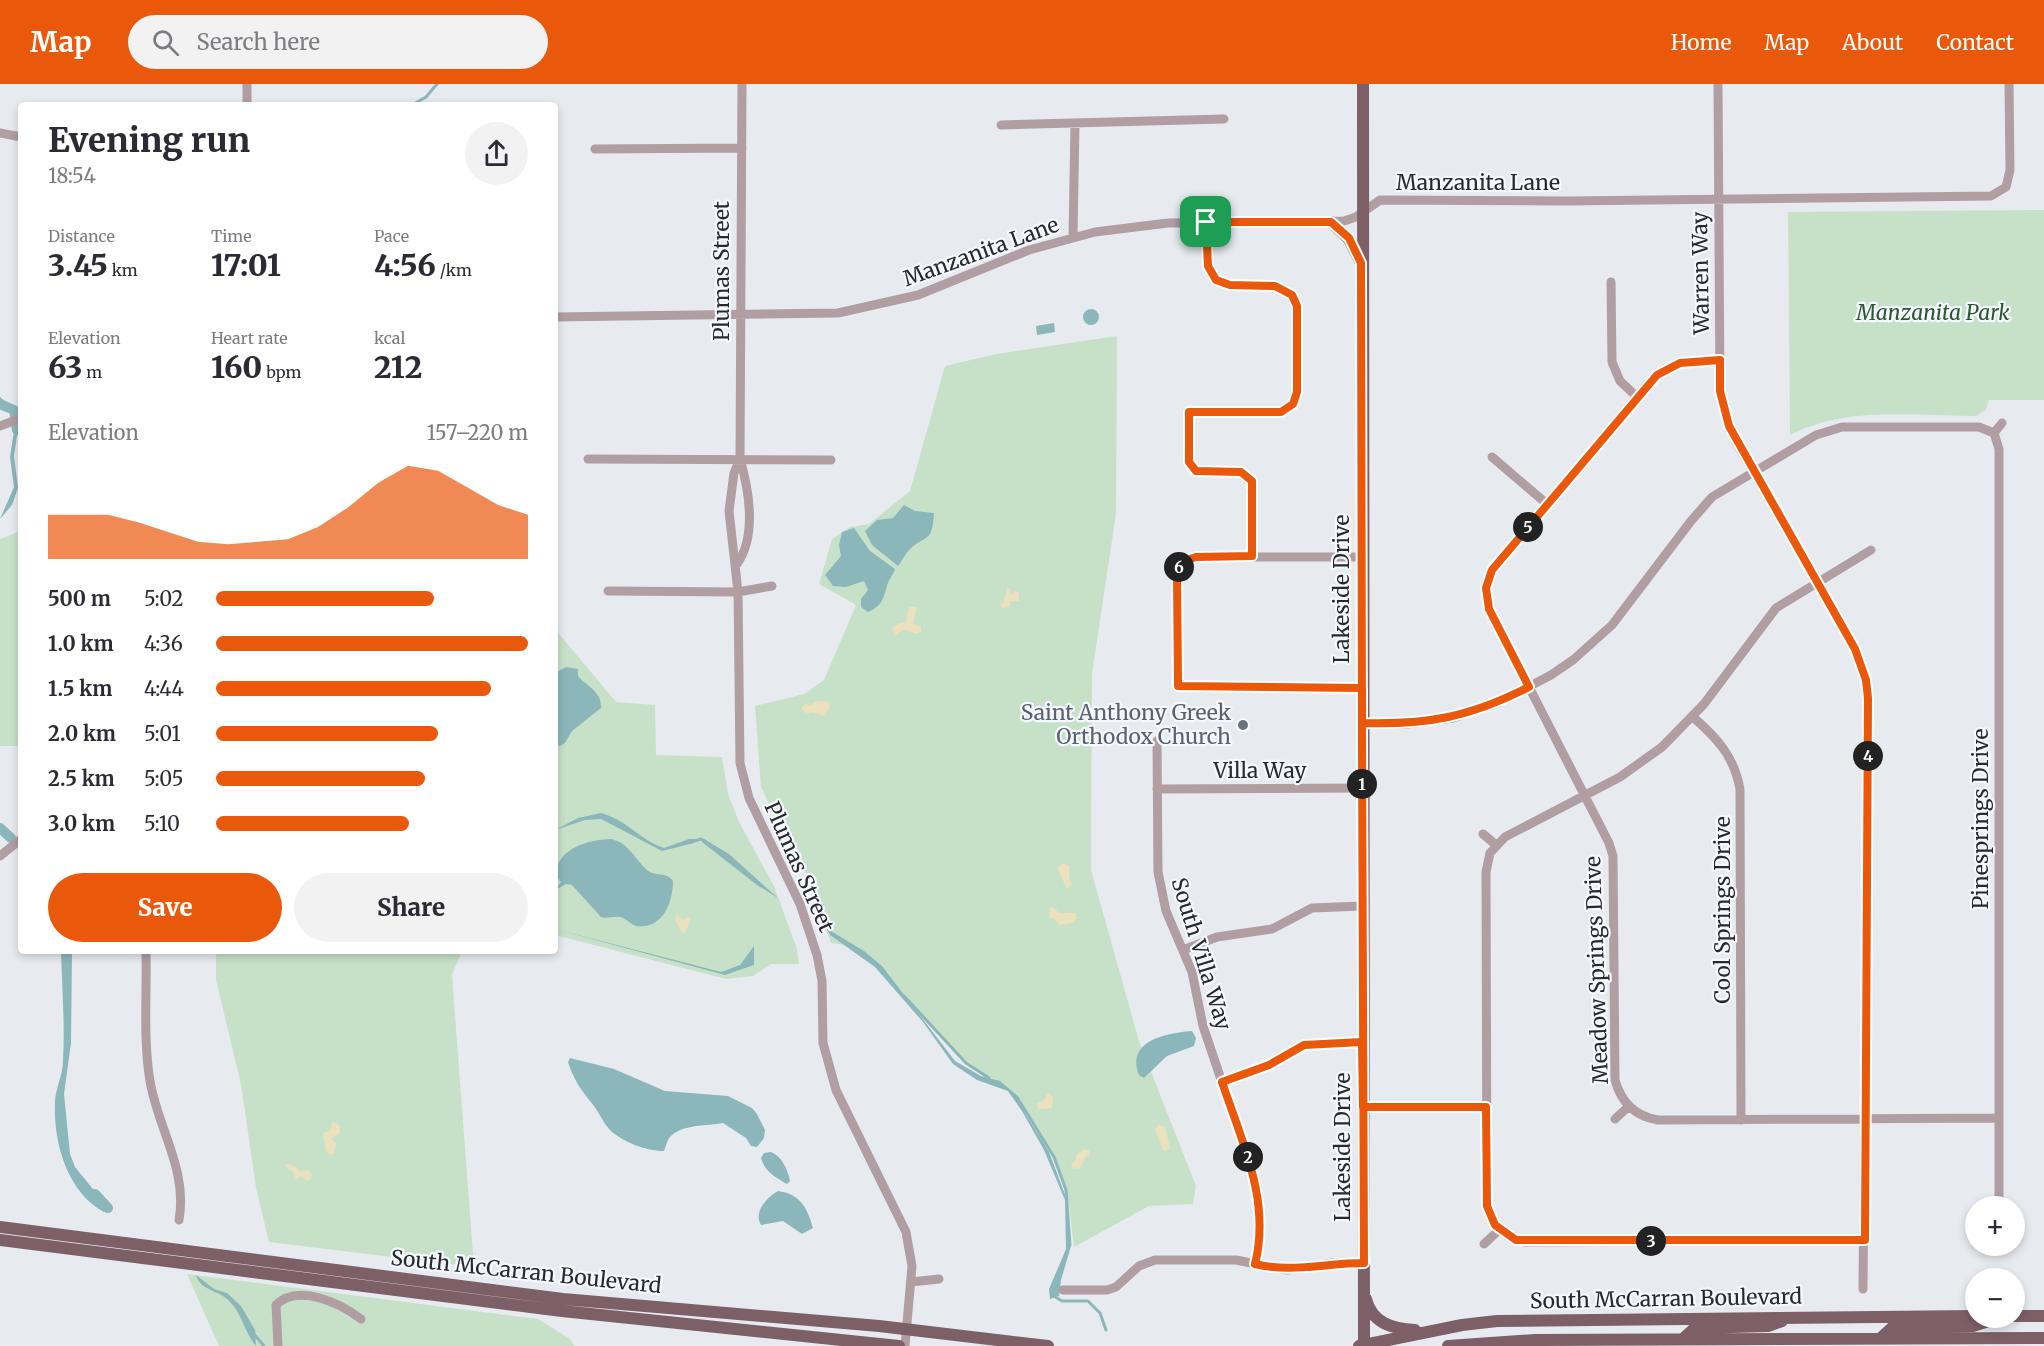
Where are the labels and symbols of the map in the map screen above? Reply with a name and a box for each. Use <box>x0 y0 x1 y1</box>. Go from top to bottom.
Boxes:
street label: Manzanita Lane <box>1396 169 1560 196</box>
pin <box>1180 196 1231 247</box>
street label: Plumas Street <box>708 201 735 341</box>
street label: Manzanita Lane <box>899 211 1062 292</box>
street label: Warren Way <box>1686 211 1715 336</box>
park label: Manzanita Park <box>1855 299 2010 326</box>
pin: 5 <box>1513 512 1543 542</box>
street label: Lakeside Drive <box>1328 514 1355 663</box>
pin: 6 <box>1164 552 1194 582</box>
place label: Saint Anthony Greek Orthodox Church <box>1021 699 1232 750</box>
marker: Saint Anthony Greek Orthodox Church <box>1236 718 1250 732</box>
street label: Pinesprings Drive <box>1967 729 1994 909</box>
pin: 4 <box>1853 741 1883 771</box>
street label: Villa Way <box>1212 757 1307 784</box>
pin: 1 <box>1347 769 1377 799</box>
street label: Plumas Street <box>759 797 840 936</box>
street label: Cool Springs Drive <box>1709 816 1736 1004</box>
street label: Meadow Springs Drive <box>1579 856 1614 1084</box>
street label: South Villa Way <box>1165 874 1238 1034</box>
street label: Lakeside Drive <box>1329 1072 1356 1221</box>
pin: 2 <box>1233 1142 1263 1172</box>
pin: 3 <box>1636 1226 1666 1256</box>
street label: South McCarran Boulevard <box>389 1244 663 1299</box>
street label: South McCarran Boulevard <box>1530 1283 1803 1314</box>

